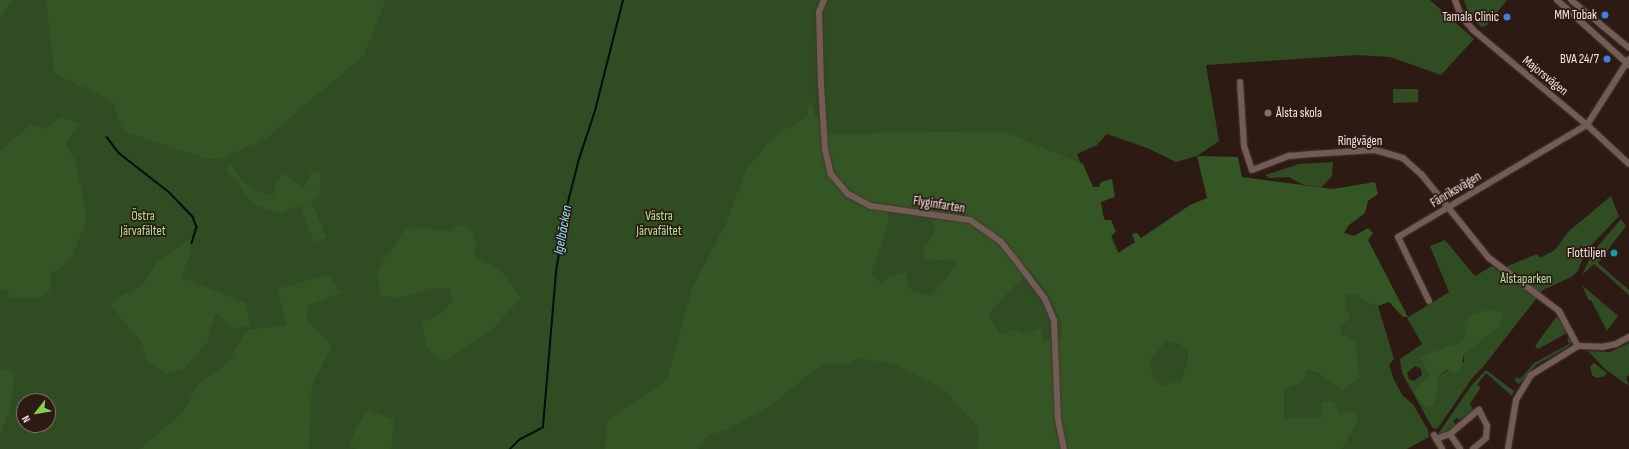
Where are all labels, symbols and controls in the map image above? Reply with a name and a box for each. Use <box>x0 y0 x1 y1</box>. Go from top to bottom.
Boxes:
place label: MM Tobak <box>1554 7 1597 23</box>
place label: Tamala Clinic <box>1442 9 1499 25</box>
marker: MM Tobak <box>1600 10 1610 20</box>
marker: Tamala Clinic <box>1502 12 1512 22</box>
place label: BVA 24/7 <box>1560 51 1599 67</box>
street label: Majorsvägen <box>1519 53 1571 99</box>
marker: BVA 24/7 <box>1602 54 1612 64</box>
place label: Ålsta skola <box>1276 105 1322 121</box>
marker: Ålsta skola <box>1263 108 1273 118</box>
street label: Ringvägen <box>1338 133 1382 149</box>
street label: Fänriksvägen <box>1428 169 1484 211</box>
street label: Flyginfarten <box>912 193 966 217</box>
water label: Igelbäcken <box>550 204 576 256</box>
park label: Östra Järvafältet <box>120 209 166 240</box>
park label: Västra Järvafältet <box>636 209 682 240</box>
place label: Flottiljen <box>1567 245 1606 261</box>
marker: Flottiljen <box>1609 248 1619 258</box>
park label: Ålstaparken <box>1500 271 1552 287</box>
north arrow <box>16 393 56 433</box>
text: N <box>19 413 33 425</box>

